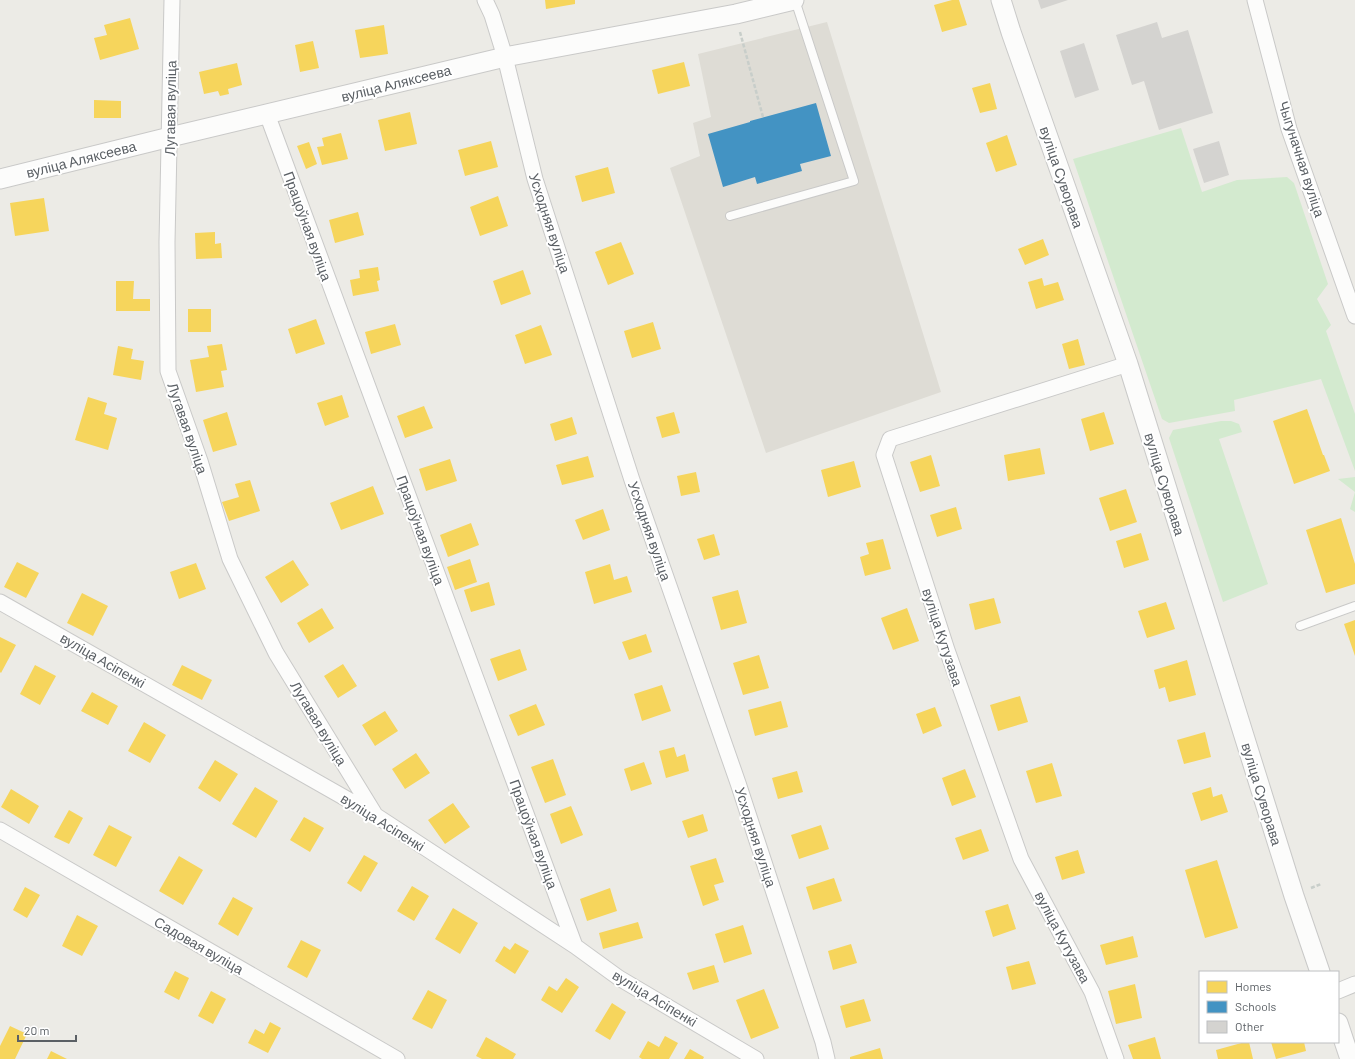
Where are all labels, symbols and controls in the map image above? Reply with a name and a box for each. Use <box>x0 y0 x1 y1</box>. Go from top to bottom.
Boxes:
street label: Лугавая вуліца <box>161 60 179 156</box>
street label: вуліца Аляксеева <box>339 61 453 105</box>
street label: Чыгуначная вуліца <box>1275 99 1329 219</box>
street label: вуліца Суворава <box>1037 124 1087 230</box>
street label: вуліца Аляксеева <box>24 137 138 181</box>
street label: Працоўная вуліца <box>280 169 336 283</box>
street label: Усходняя вуліца <box>526 171 574 275</box>
street label: Лугавая вуліца <box>164 380 212 476</box>
street label: вуліца Суворава <box>1141 431 1189 538</box>
street label: Працоўная вуліца <box>393 473 449 587</box>
street label: Усходняя вуліца <box>625 479 675 583</box>
street label: вуліца Кутузава <box>919 586 967 688</box>
street label: вуліца Асіпенкі <box>57 629 149 691</box>
street label: Лугавая вуліца <box>287 678 351 768</box>
street label: вуліца Суворава <box>1238 741 1286 848</box>
street label: Працоўная вуліца <box>506 777 562 891</box>
street label: Усходняя вуліца <box>732 785 780 889</box>
street label: вуліца Асіпенкі <box>338 789 428 855</box>
street label: вуліца Кутузава <box>1032 888 1094 986</box>
street label: Садовая вуліца <box>151 913 247 978</box>
street label: вуліца Асіпенкі <box>610 966 700 1030</box>
legend <box>1199 971 1339 1043</box>
text: Homes <box>1235 979 1272 993</box>
text: Schools <box>1235 999 1276 1013</box>
scale bar <box>18 1017 76 1043</box>
text: Other <box>1235 1019 1265 1033</box>
text: 20 m <box>24 1023 50 1037</box>

